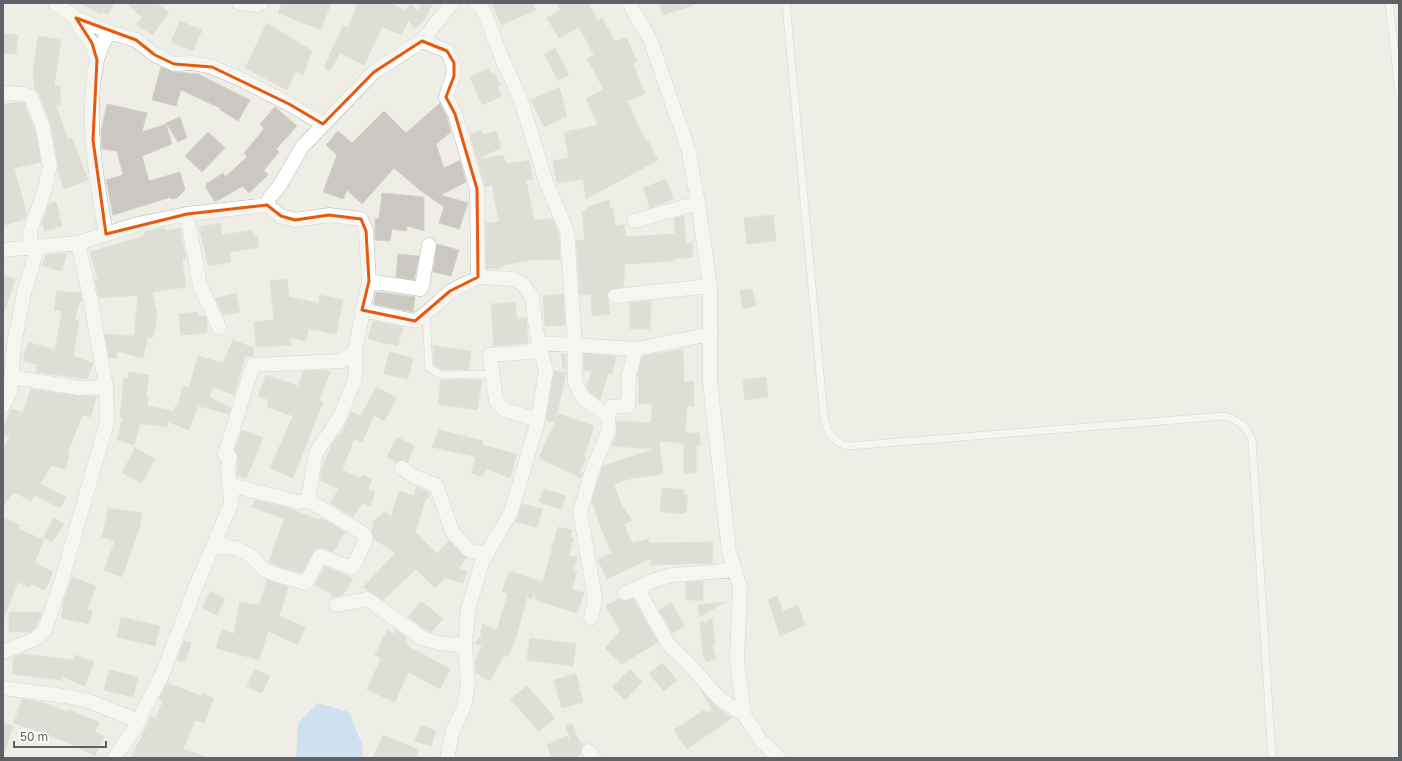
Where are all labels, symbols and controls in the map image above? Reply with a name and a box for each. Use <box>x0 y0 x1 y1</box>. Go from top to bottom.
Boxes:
scale bar <box>14 723 106 749</box>
text: 50 m <box>20 729 48 744</box>

